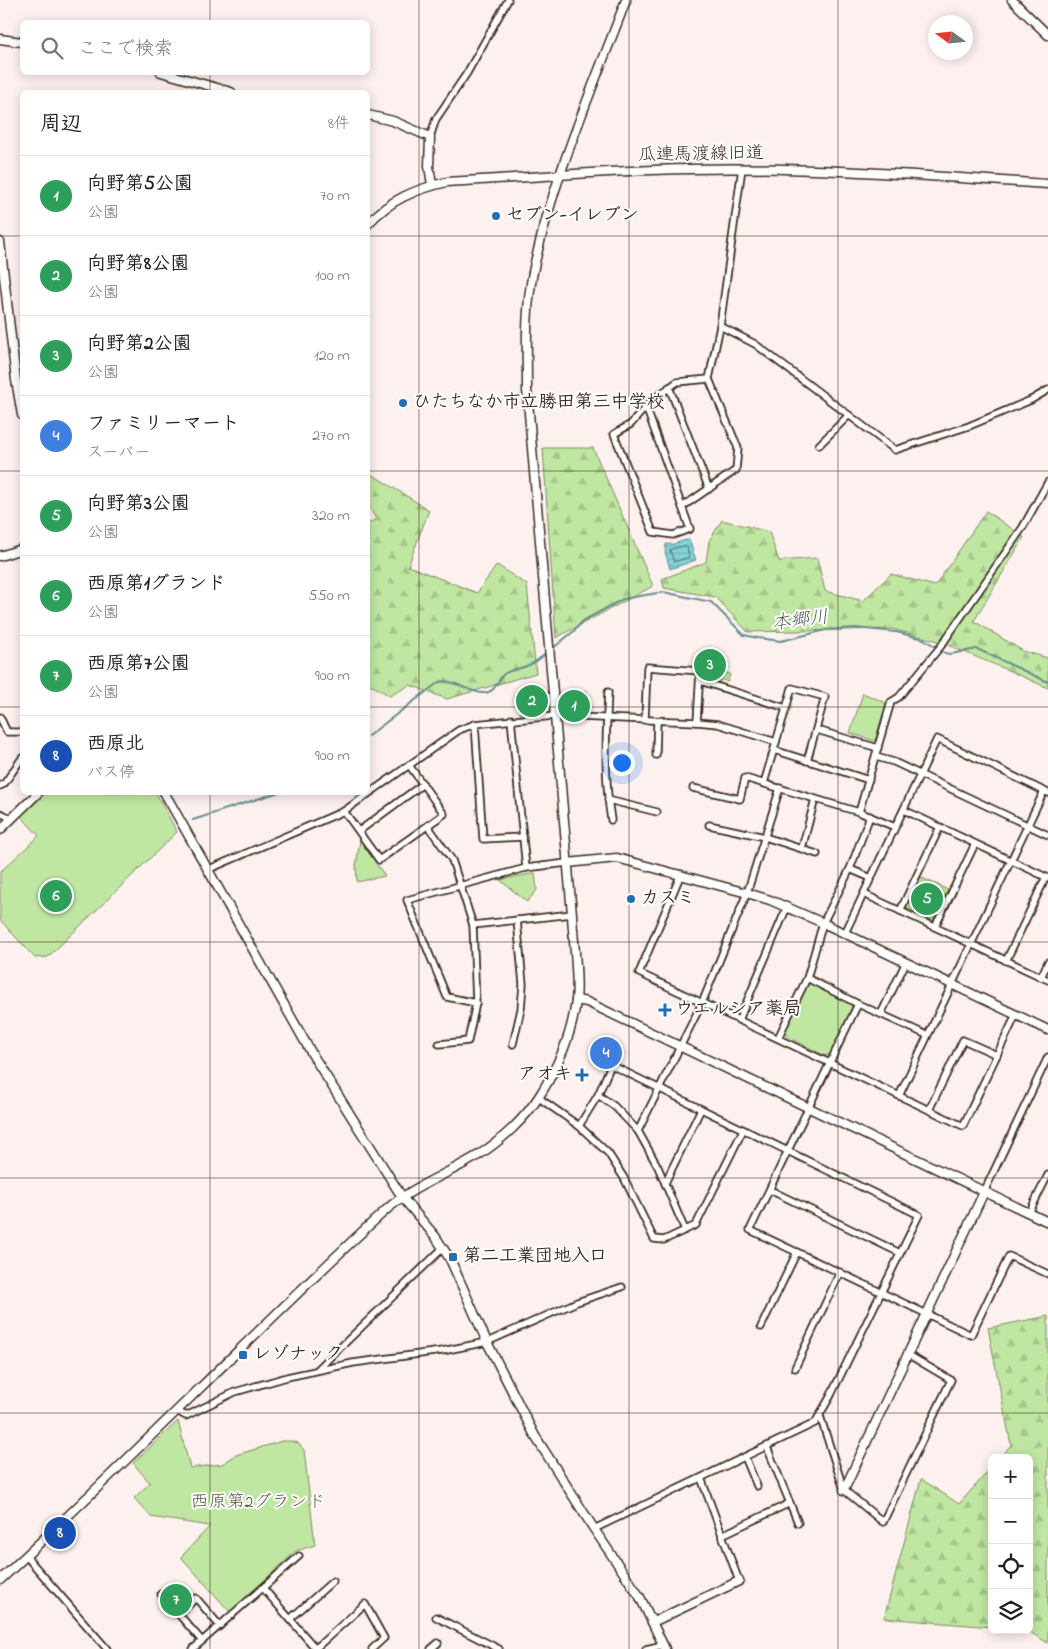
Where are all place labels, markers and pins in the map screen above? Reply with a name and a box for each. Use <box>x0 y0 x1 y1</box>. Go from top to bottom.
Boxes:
place label: セブン-イレブン <box>506 203 639 229</box>
marker: セブン-イレブン <box>490 210 502 222</box>
place label: ひたちなか市立勝田第三中学校 <box>413 390 665 416</box>
marker: ひたちなか市立勝田第三中学校 <box>397 397 409 409</box>
pin: 3 <box>694 646 726 684</box>
pin: 2 <box>516 682 548 720</box>
pin: 1 <box>558 687 590 725</box>
pin: 6 <box>40 877 72 915</box>
pin: 5 <box>911 880 943 918</box>
place label: カスミ <box>641 886 695 912</box>
marker: カスミ <box>625 893 637 905</box>
place label: ウエルシア薬局 <box>675 997 801 1023</box>
marker: ウエルシア薬局 <box>659 1004 671 1016</box>
pin: 4 <box>590 1034 622 1072</box>
place label: アオキ <box>518 1062 572 1088</box>
marker: アオキ <box>576 1069 588 1081</box>
place label: 第二工業団地入口 <box>463 1244 607 1270</box>
marker: 第二工業団地入口 <box>447 1251 459 1263</box>
place label: レゾナック <box>253 1342 343 1368</box>
marker: レゾナック <box>237 1349 249 1361</box>
pin: 8 <box>44 1514 76 1552</box>
pin: 7 <box>160 1581 192 1619</box>

